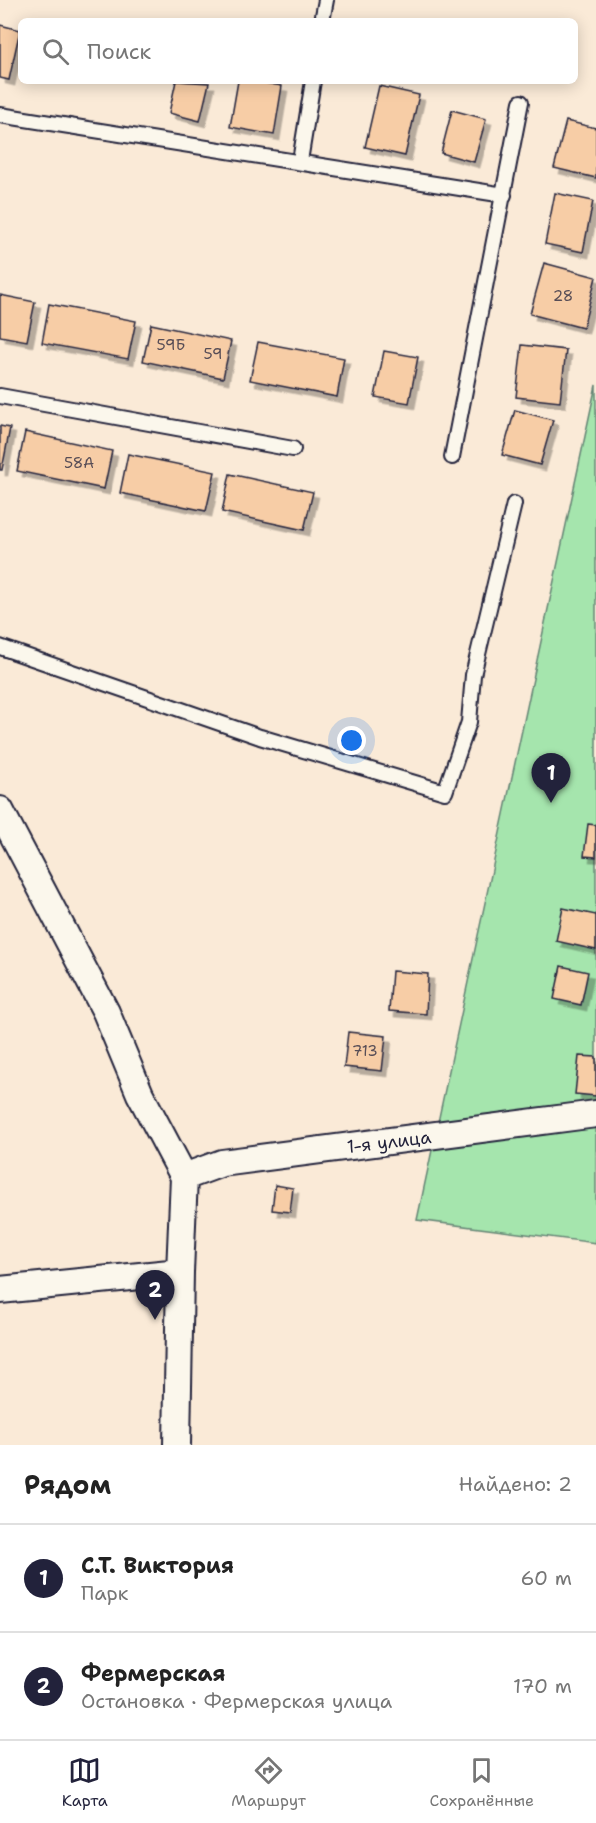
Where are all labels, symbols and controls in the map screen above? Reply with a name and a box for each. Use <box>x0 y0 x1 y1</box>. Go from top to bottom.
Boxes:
search box <box>18 18 578 84</box>
icon: search <box>39 35 72 68</box>
text: Поиск <box>87 37 151 66</box>
house number: 28 <box>553 286 573 306</box>
house number: 59Б <box>157 335 185 355</box>
house number: 59 <box>204 344 222 364</box>
house number: 58А <box>64 453 94 473</box>
your location <box>337 726 366 755</box>
pin: 1 <box>532 754 570 803</box>
house number: 713 <box>352 1041 378 1061</box>
street label: 1-я улица <box>346 1125 432 1159</box>
pin: 2 <box>136 1270 174 1320</box>
text: Рядом <box>24 1467 111 1502</box>
text: Найдено: 2 <box>459 1471 572 1497</box>
text: С.Т. Виктория <box>81 1551 234 1580</box>
text: 1 <box>39 1565 48 1591</box>
text: 60 m <box>520 1565 572 1591</box>
text: Парк <box>81 1580 128 1606</box>
text: Фермерская <box>81 1659 226 1688</box>
text: 2 <box>37 1673 51 1699</box>
text: 170 m <box>513 1673 572 1699</box>
text: Остановка · Фермерская улица <box>81 1688 392 1714</box>
tab: Карта <box>62 1754 108 1811</box>
tab: Маршрут <box>231 1754 306 1811</box>
tab: Сохранённые <box>430 1754 534 1811</box>

